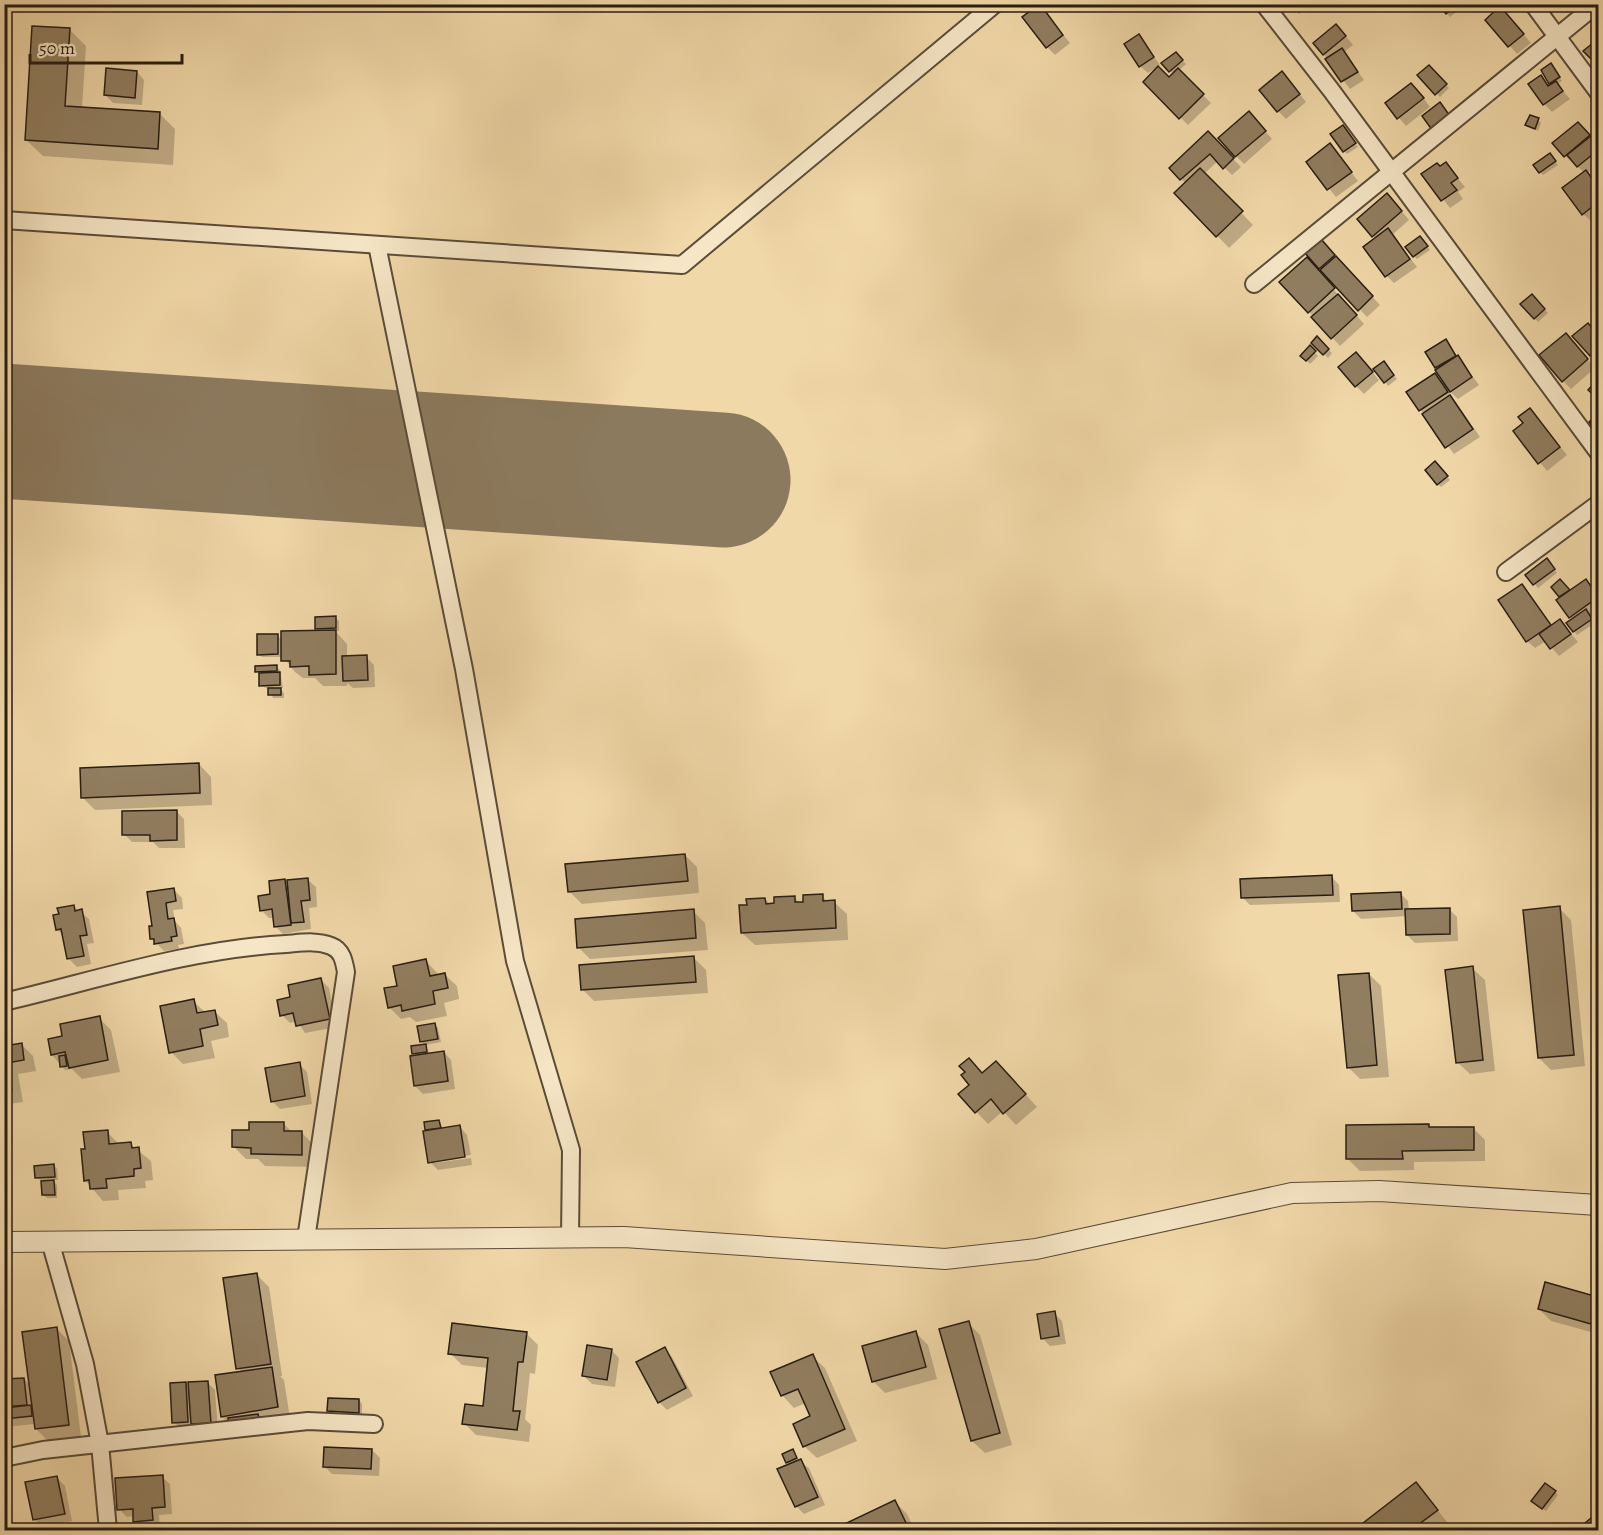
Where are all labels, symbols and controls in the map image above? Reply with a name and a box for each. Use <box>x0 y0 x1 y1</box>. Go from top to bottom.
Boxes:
scale bar <box>30 27 182 65</box>
text: 50 m <box>39 36 75 60</box>

